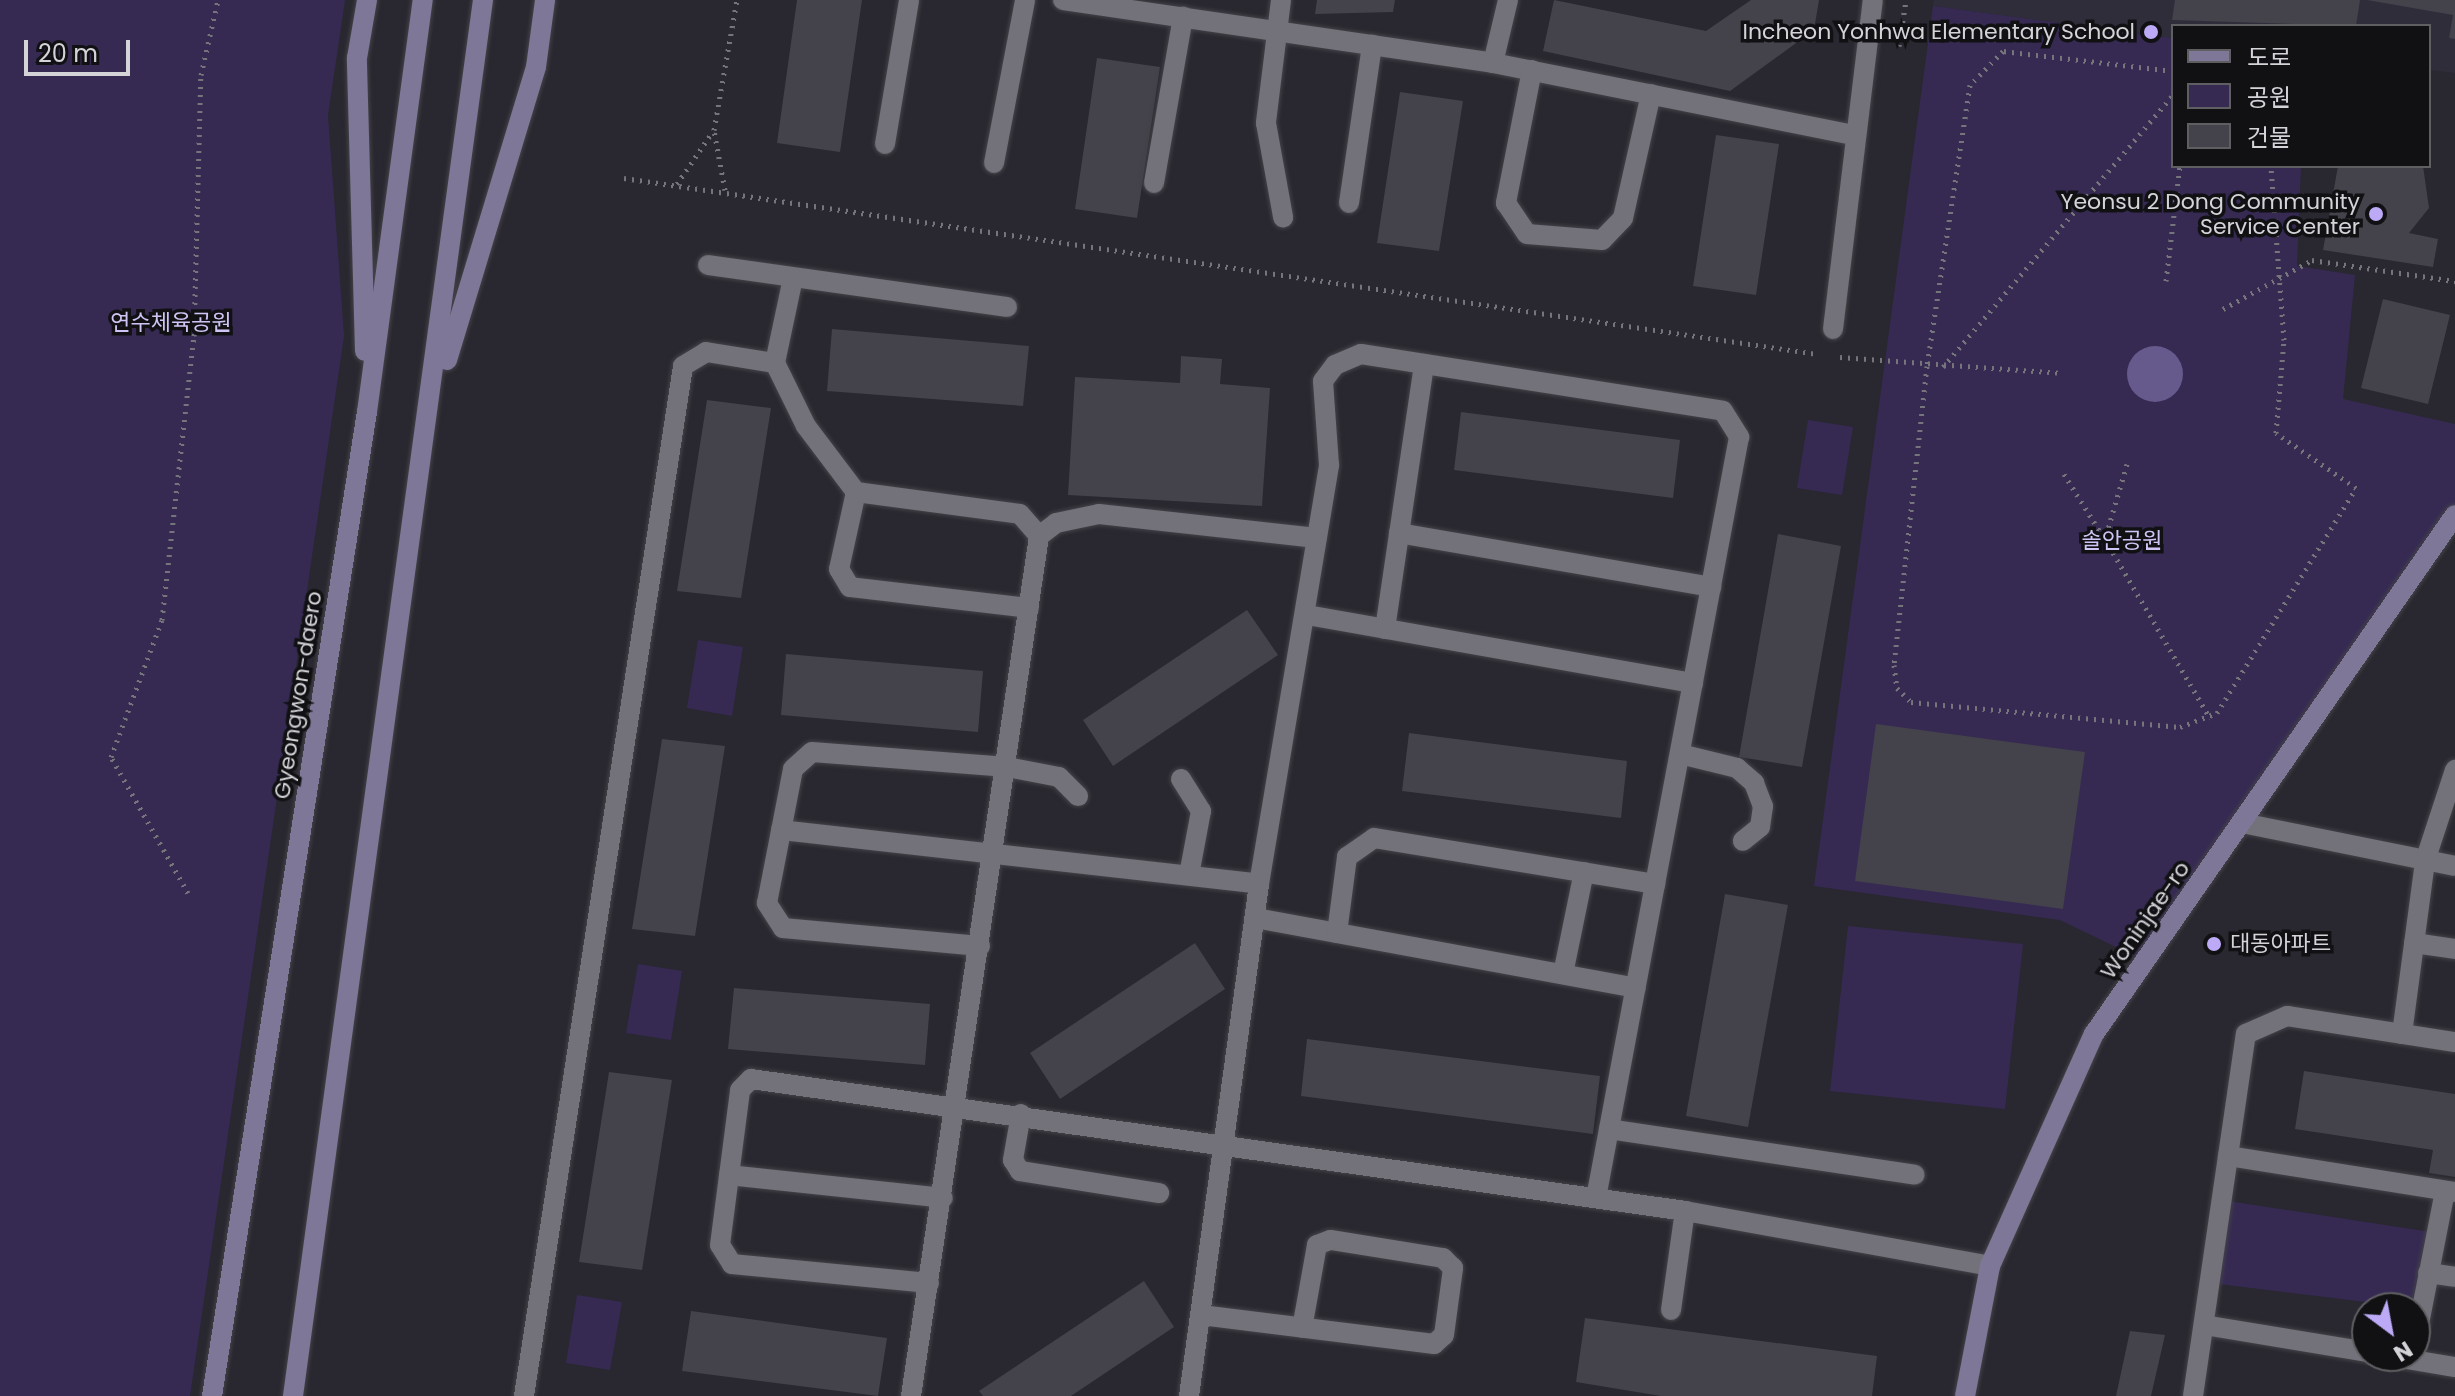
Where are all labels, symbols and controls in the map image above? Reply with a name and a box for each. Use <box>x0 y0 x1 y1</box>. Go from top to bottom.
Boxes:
place label: Incheon Yonhwa Elementary School <box>1743 19 2135 45</box>
marker: Incheon Yonhwa Elementary School <box>2142 23 2160 41</box>
scale bar <box>28 24 134 74</box>
legend <box>2171 24 2431 168</box>
text: 20 m <box>38 37 98 70</box>
text: 도로 <box>2247 41 2291 74</box>
text: 공원 <box>2247 81 2291 114</box>
text: 건물 <box>2247 121 2291 154</box>
place label: Yeonsu 2 Dong Community Service Center <box>2061 188 2360 240</box>
marker: Yeonsu 2 Dong Community Service Center <box>2367 205 2385 223</box>
park label: 연수체육공원 <box>110 310 232 336</box>
park label: 솔안공원 <box>2082 528 2162 554</box>
street label: Gyeongwon-daero <box>269 589 327 801</box>
street label: Woninjae-ro <box>2095 856 2195 984</box>
place label: 대동아파트 <box>2230 931 2331 957</box>
marker: 대동아파트 <box>2205 935 2223 953</box>
north arrow <box>2351 1292 2431 1372</box>
text: N <box>2388 1334 2418 1369</box>

